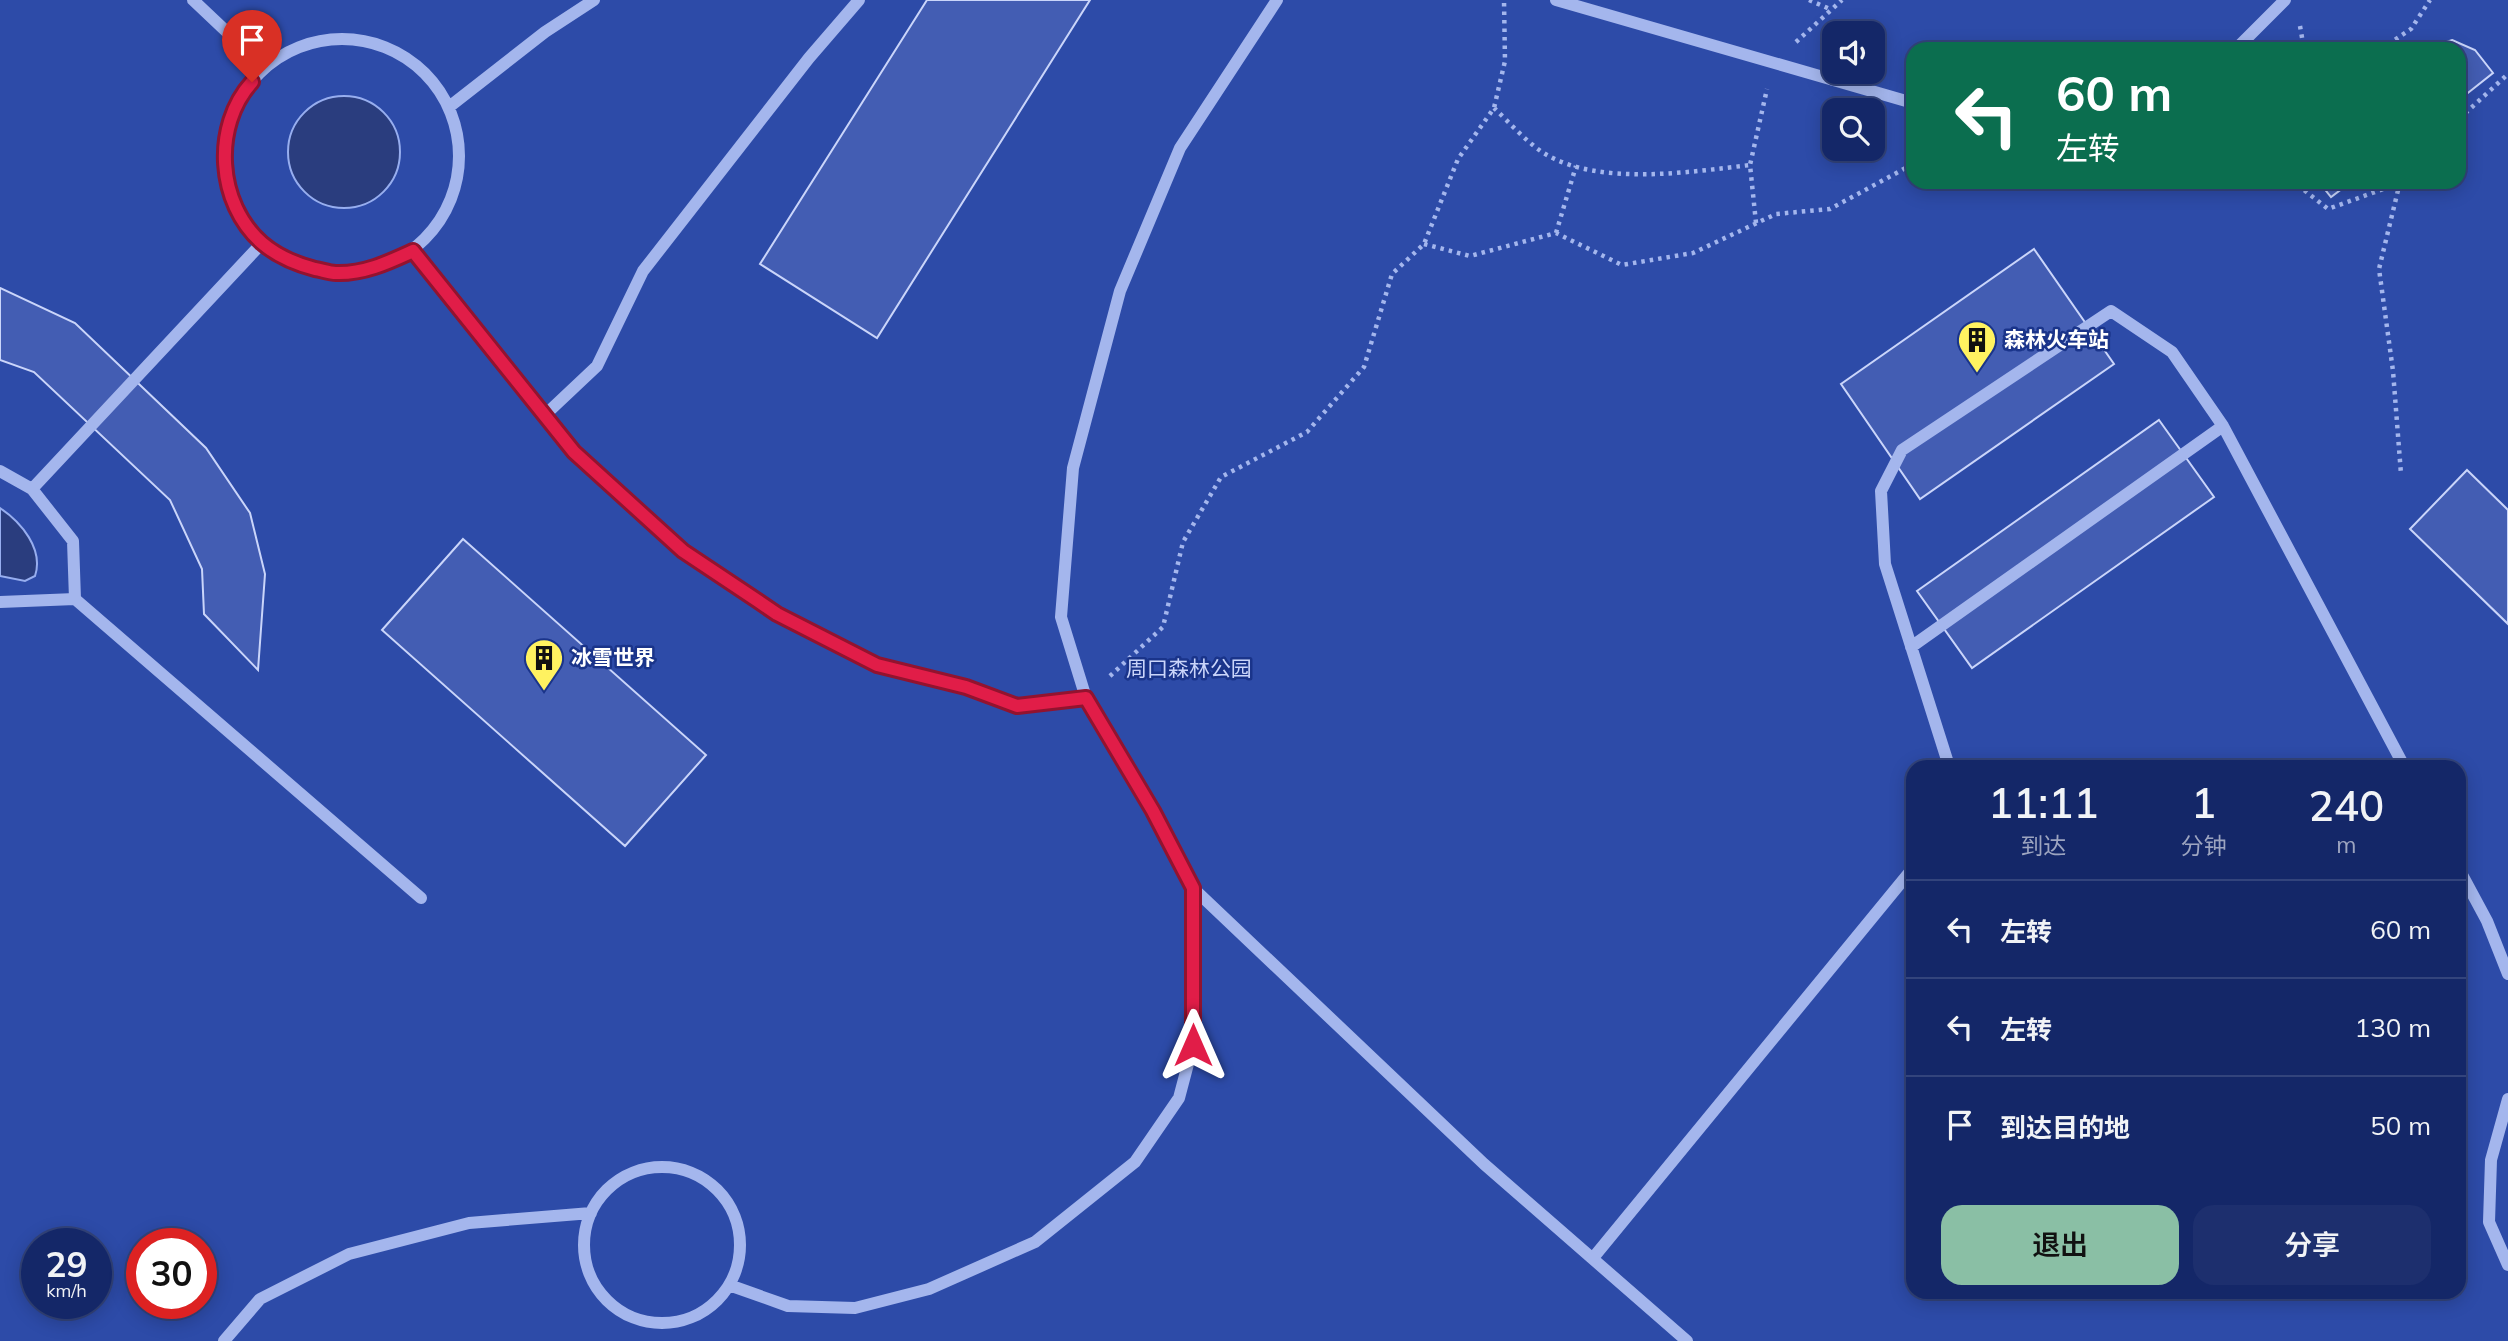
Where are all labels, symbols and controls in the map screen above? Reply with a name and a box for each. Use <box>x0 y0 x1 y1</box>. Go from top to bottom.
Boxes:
pin <box>222 10 282 82</box>
icon: arrive <box>233 21 271 59</box>
map controls <box>1822 21 1885 161</box>
button: sound <box>1822 21 1885 84</box>
text: 60 m <box>2056 62 2172 123</box>
icon: left <box>1941 70 2032 161</box>
button: search <box>1822 98 1885 161</box>
text: 左转 <box>2056 128 2120 168</box>
building icon: 森林火车站 <box>1956 319 1998 374</box>
place label: 森林火车站 <box>2004 326 2109 352</box>
building icon: 冰雪世界 <box>523 637 565 692</box>
place label: 冰雪世界 <box>571 644 655 670</box>
park label: 周口森林公园 <box>1126 655 1252 681</box>
text: 11:11 <box>1988 776 2099 829</box>
text: 1 <box>2191 776 2216 829</box>
text: 240 <box>2308 779 2384 832</box>
text: m <box>2336 830 2356 859</box>
text: 到达 <box>2020 831 2066 860</box>
text: 分钟 <box>2181 831 2227 860</box>
icon: left <box>1941 910 1979 948</box>
text: 60 m <box>2370 913 2431 946</box>
text: 左转 <box>2000 915 2052 948</box>
position arrow <box>1156 1008 1230 1082</box>
icon: left <box>1941 1008 1979 1046</box>
text: 130 m <box>2355 1011 2431 1044</box>
text: 左转 <box>2000 1013 2052 1046</box>
icon: arrive <box>1941 1106 1979 1144</box>
text: 50 m <box>2370 1109 2431 1142</box>
text: 到达目的地 <box>2000 1111 2130 1144</box>
button: 退出 <box>1941 1205 2179 1285</box>
button: 分享 <box>2193 1205 2431 1285</box>
speed limit sign: 30 <box>126 1228 217 1319</box>
text: 29 <box>45 1242 88 1286</box>
text: km/h <box>46 1279 87 1302</box>

